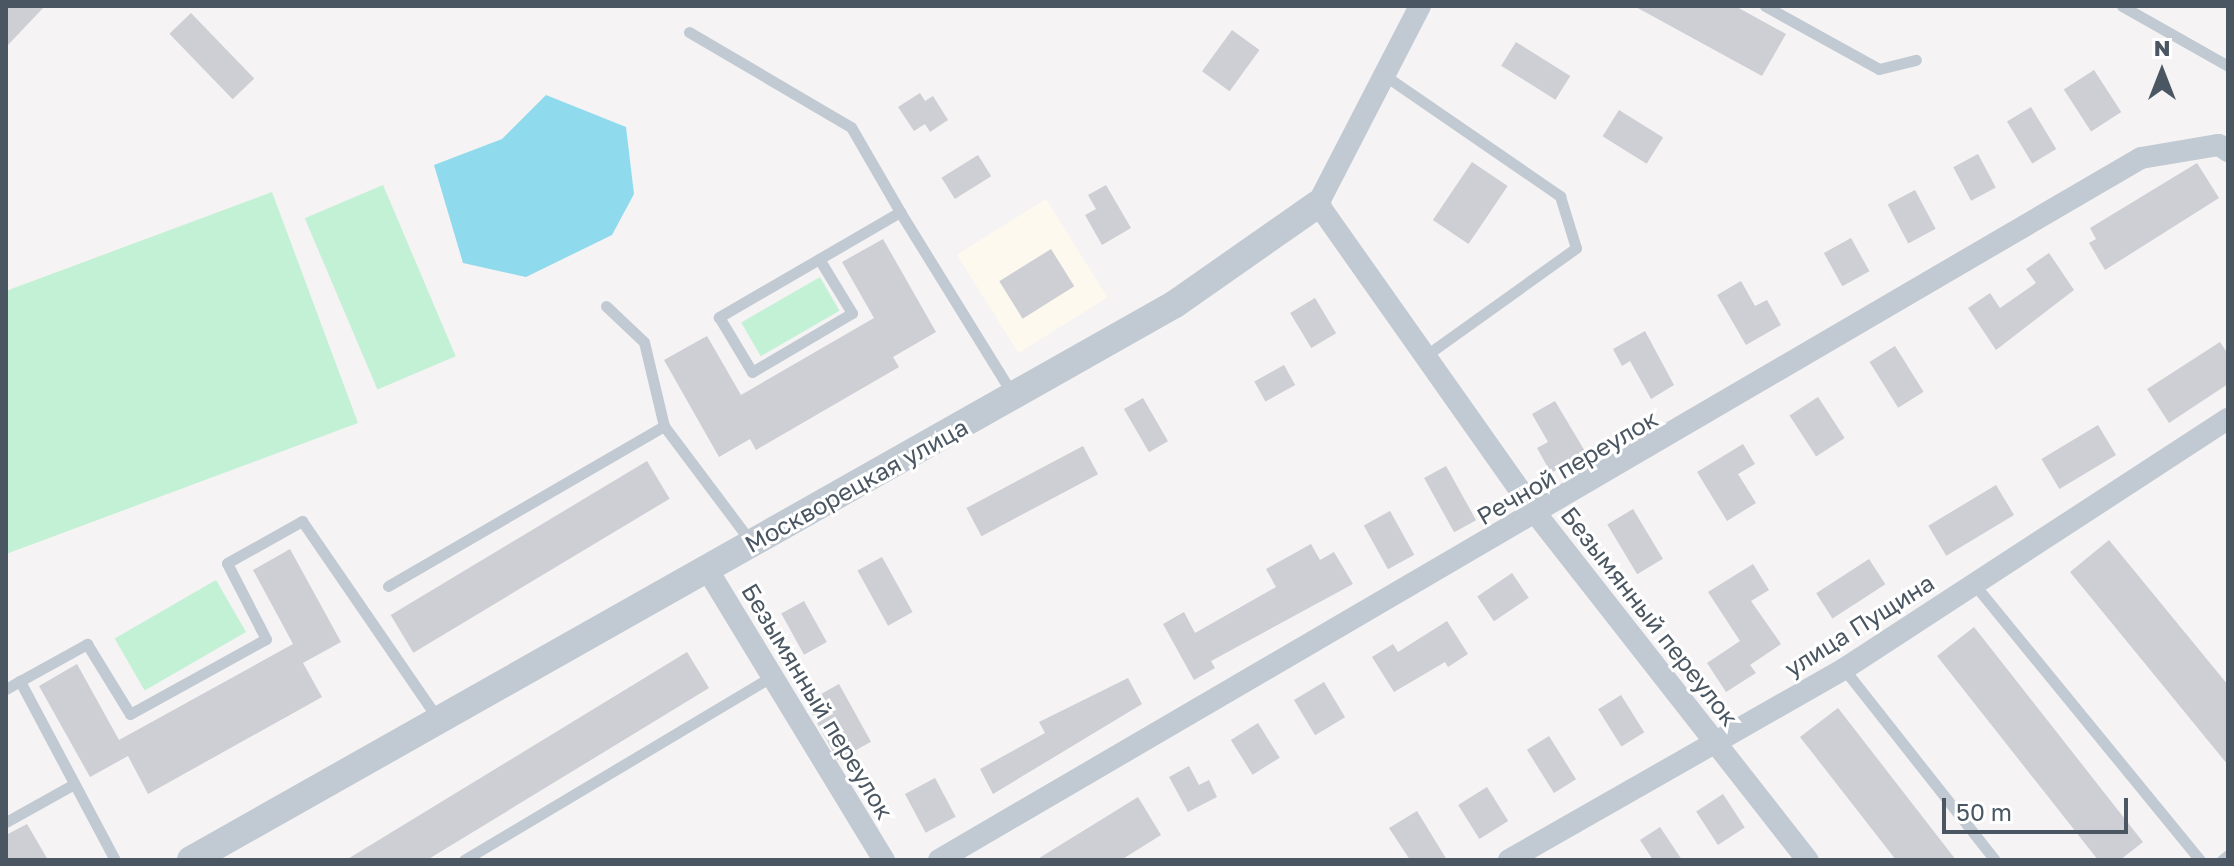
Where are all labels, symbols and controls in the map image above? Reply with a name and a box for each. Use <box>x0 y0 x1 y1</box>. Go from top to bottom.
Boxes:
north arrow <box>2122 32 2202 112</box>
text: N <box>2154 34 2170 61</box>
street label: Речной переулок <box>1471 403 1663 531</box>
street label: Москворецкая улица <box>739 412 973 558</box>
street label: Безымянный переулок <box>1556 501 1744 731</box>
street label: улица Пущина <box>1779 568 1939 682</box>
street label: Безымянный переулок <box>736 578 900 824</box>
scale bar <box>1946 782 2132 832</box>
text: 50 m <box>1956 797 2012 826</box>

